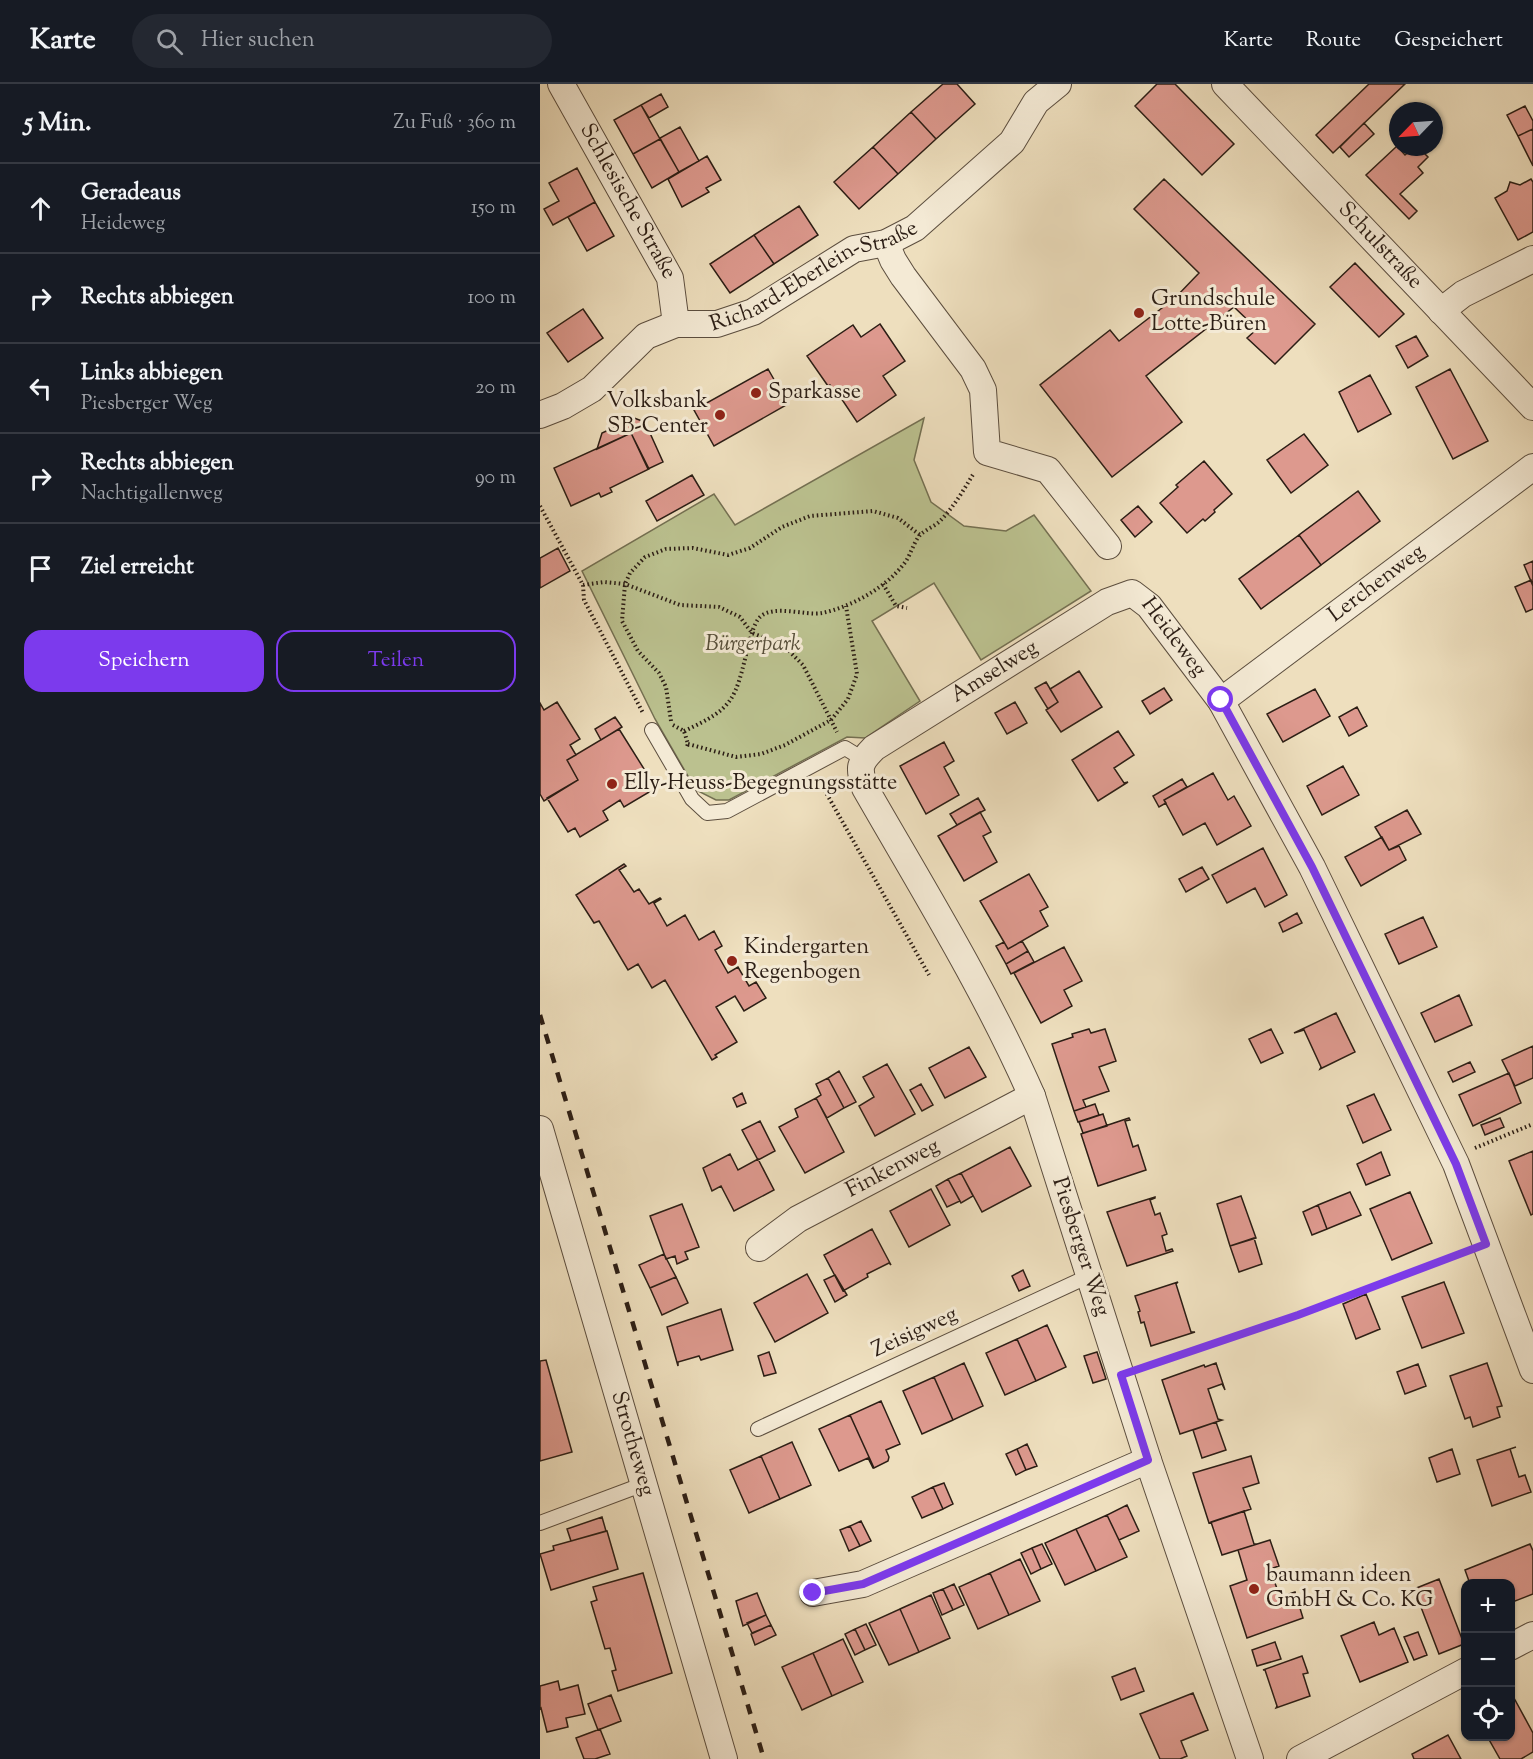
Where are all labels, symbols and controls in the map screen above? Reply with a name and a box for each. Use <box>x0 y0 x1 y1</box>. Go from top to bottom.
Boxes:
search box <box>132 14 552 68</box>
text: Karte <box>30 21 96 61</box>
icon: search <box>153 25 186 58</box>
text: Hier suchen <box>201 25 315 57</box>
text: Karte <box>1224 26 1273 56</box>
text: Route <box>1306 26 1361 56</box>
text: Gespeichert <box>1394 26 1503 56</box>
north arrow <box>1389 102 1443 156</box>
text: 5 Min. <box>24 105 92 142</box>
text: Zu Fuß · 360 m <box>393 109 516 138</box>
street label: Schlesische Straße <box>571 118 684 285</box>
text: Geradeaus <box>81 178 181 210</box>
icon: ahead <box>24 192 57 225</box>
text: 150 m <box>471 194 516 223</box>
street label: Schulstraße <box>1330 195 1429 297</box>
text: Heideweg <box>81 210 165 239</box>
street label: Richard-Eberlein-Straße <box>706 213 924 341</box>
icon: right <box>24 282 57 315</box>
text: Rechts abbiegen <box>81 282 234 314</box>
text: 100 m <box>467 284 516 313</box>
place label: Grundschule Lotte-Büren <box>1151 284 1275 341</box>
marker: Grundschule Lotte-Büren <box>1132 306 1146 320</box>
text: Links abbiegen <box>81 358 223 390</box>
icon: left <box>24 372 57 405</box>
text: 20 m <box>475 374 516 403</box>
place label: Sparkasse <box>768 377 861 409</box>
place label: Volksbank SB-Center <box>607 386 708 443</box>
marker: Sparkasse <box>749 386 763 400</box>
text: Piesberger Weg <box>81 390 212 419</box>
marker: Volksbank SB-Center <box>713 408 727 422</box>
text: Rechts abbiegen <box>81 448 234 480</box>
icon: right <box>24 462 57 495</box>
text: 90 m <box>475 464 516 493</box>
text: Nachtigallenweg <box>81 480 223 509</box>
street label: Lerchenweg <box>1322 537 1432 631</box>
icon: arrive <box>24 552 57 585</box>
text: Ziel erreicht <box>81 552 194 584</box>
street label: Heideweg <box>1132 591 1214 684</box>
park label: Bürgerpark <box>705 629 801 661</box>
button: Speichern <box>24 630 264 692</box>
button: Teilen <box>276 630 516 692</box>
street label: Amselweg <box>945 633 1045 712</box>
route start <box>1207 686 1233 712</box>
place label: Elly-Heuss-Begegnungsstätte <box>624 768 897 800</box>
marker: Elly-Heuss-Begegnungsstätte <box>605 777 619 791</box>
place label: Kindergarten Regenbogen <box>744 932 869 989</box>
marker: Kindergarten Regenbogen <box>725 954 739 968</box>
street label: Finkenweg <box>840 1131 946 1207</box>
street label: Piesberger Weg <box>1042 1173 1118 1321</box>
street label: Zeisigweg <box>867 1299 963 1367</box>
street label: Strotheweg <box>601 1388 663 1500</box>
place label: baumann ideen GmbH & Co. KG <box>1266 1560 1433 1617</box>
route end <box>799 1579 825 1605</box>
map controls <box>1461 1579 1515 1741</box>
button: + <box>1461 1579 1515 1633</box>
marker: baumann ideen GmbH & Co. KG <box>1247 1582 1261 1596</box>
button: − <box>1461 1633 1515 1687</box>
button: locate <box>1461 1687 1515 1741</box>

